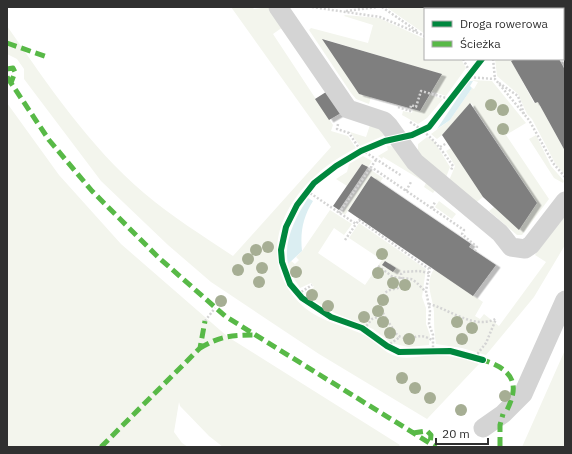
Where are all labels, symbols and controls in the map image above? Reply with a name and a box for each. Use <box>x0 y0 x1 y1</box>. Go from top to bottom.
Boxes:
legend <box>424 8 564 60</box>
text: Droga rowerowa <box>460 16 549 31</box>
text: Ścieżka <box>460 36 501 51</box>
scale bar <box>436 420 488 446</box>
text: 20 m <box>442 426 470 441</box>

